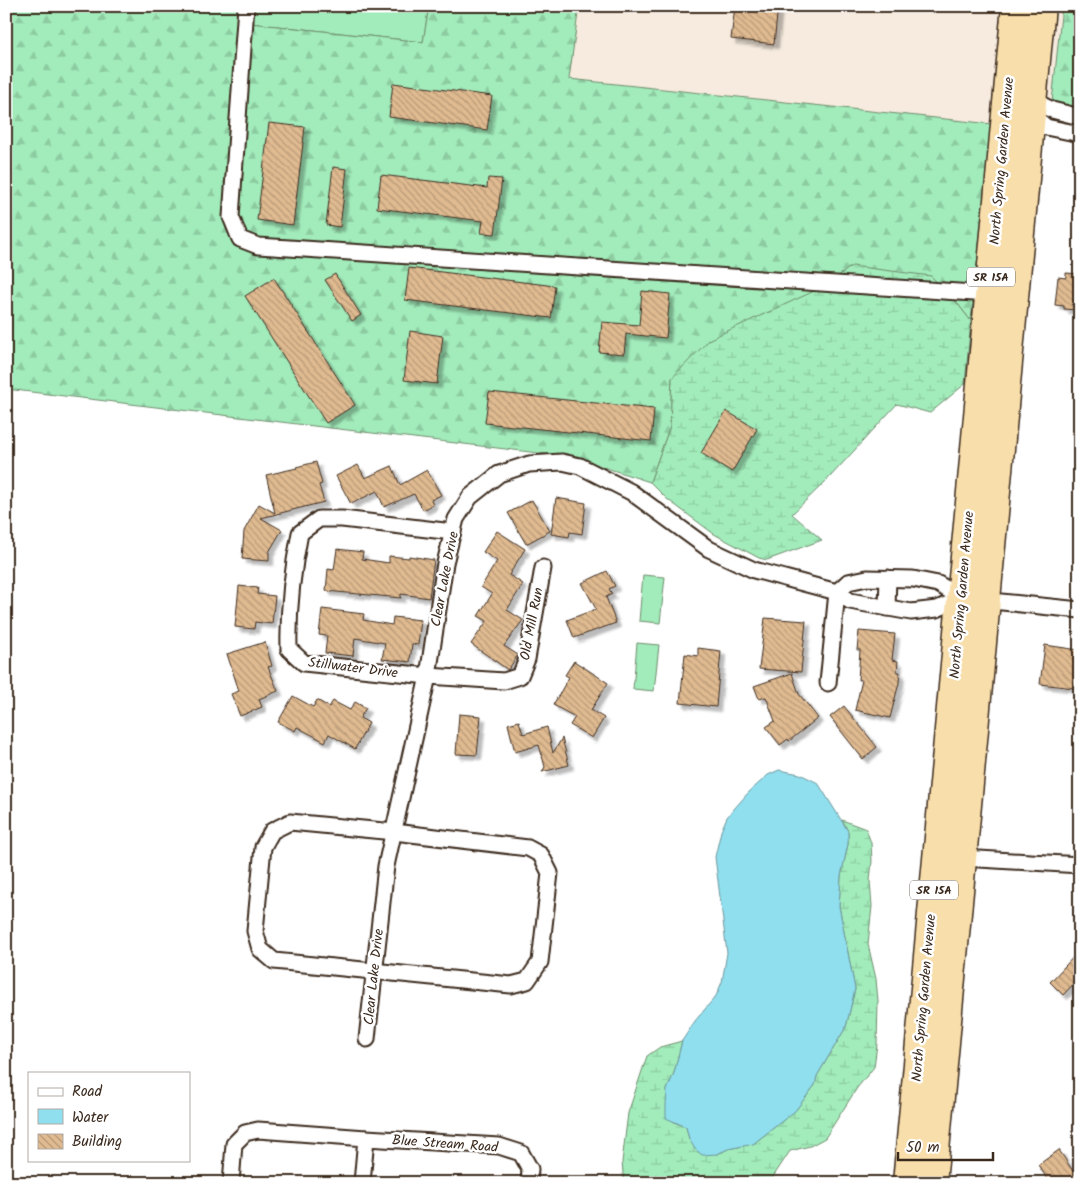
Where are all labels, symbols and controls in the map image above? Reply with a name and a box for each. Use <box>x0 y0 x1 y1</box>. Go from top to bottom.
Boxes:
street label: North Spring Garden Avenue <box>984 76 1020 246</box>
road number: SR 15A <box>967 268 1015 286</box>
street label: North Spring Garden Avenue <box>944 510 980 680</box>
street label: Clear Lake Drive <box>425 529 465 629</box>
street label: Old Mill Run <box>514 586 550 662</box>
street label: Stillwater Drive <box>307 652 400 684</box>
road number: SR 15A <box>910 880 958 900</box>
street label: North Spring Garden Avenue <box>906 913 942 1083</box>
street label: Clear Lake Drive <box>358 927 390 1026</box>
legend <box>28 1072 190 1162</box>
text: Road <box>72 1080 103 1104</box>
text: Water <box>72 1106 109 1130</box>
street label: Blue Stream Road <box>391 1129 500 1159</box>
scale bar <box>898 1129 994 1161</box>
text: Building <box>72 1130 122 1154</box>
text: 50 m <box>906 1136 940 1160</box>

